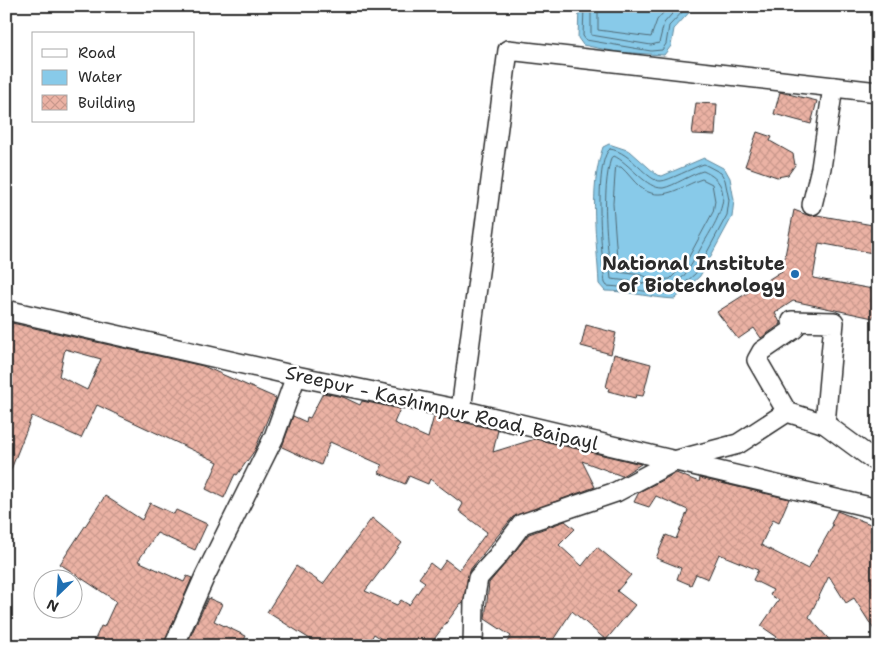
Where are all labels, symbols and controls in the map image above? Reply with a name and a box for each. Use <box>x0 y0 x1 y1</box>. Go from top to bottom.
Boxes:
legend <box>32 32 195 122</box>
text: Road <box>78 43 116 63</box>
text: Water <box>78 67 122 87</box>
text: Building <box>78 93 135 113</box>
place label: National Institute of Biotechnology <box>602 251 785 298</box>
marker: National Institute of Biotechnology <box>789 268 801 280</box>
street label: Sreepur - Kashimpur Road, Baipayl <box>283 360 601 456</box>
north arrow <box>32 570 82 620</box>
text: N <box>44 595 61 616</box>

